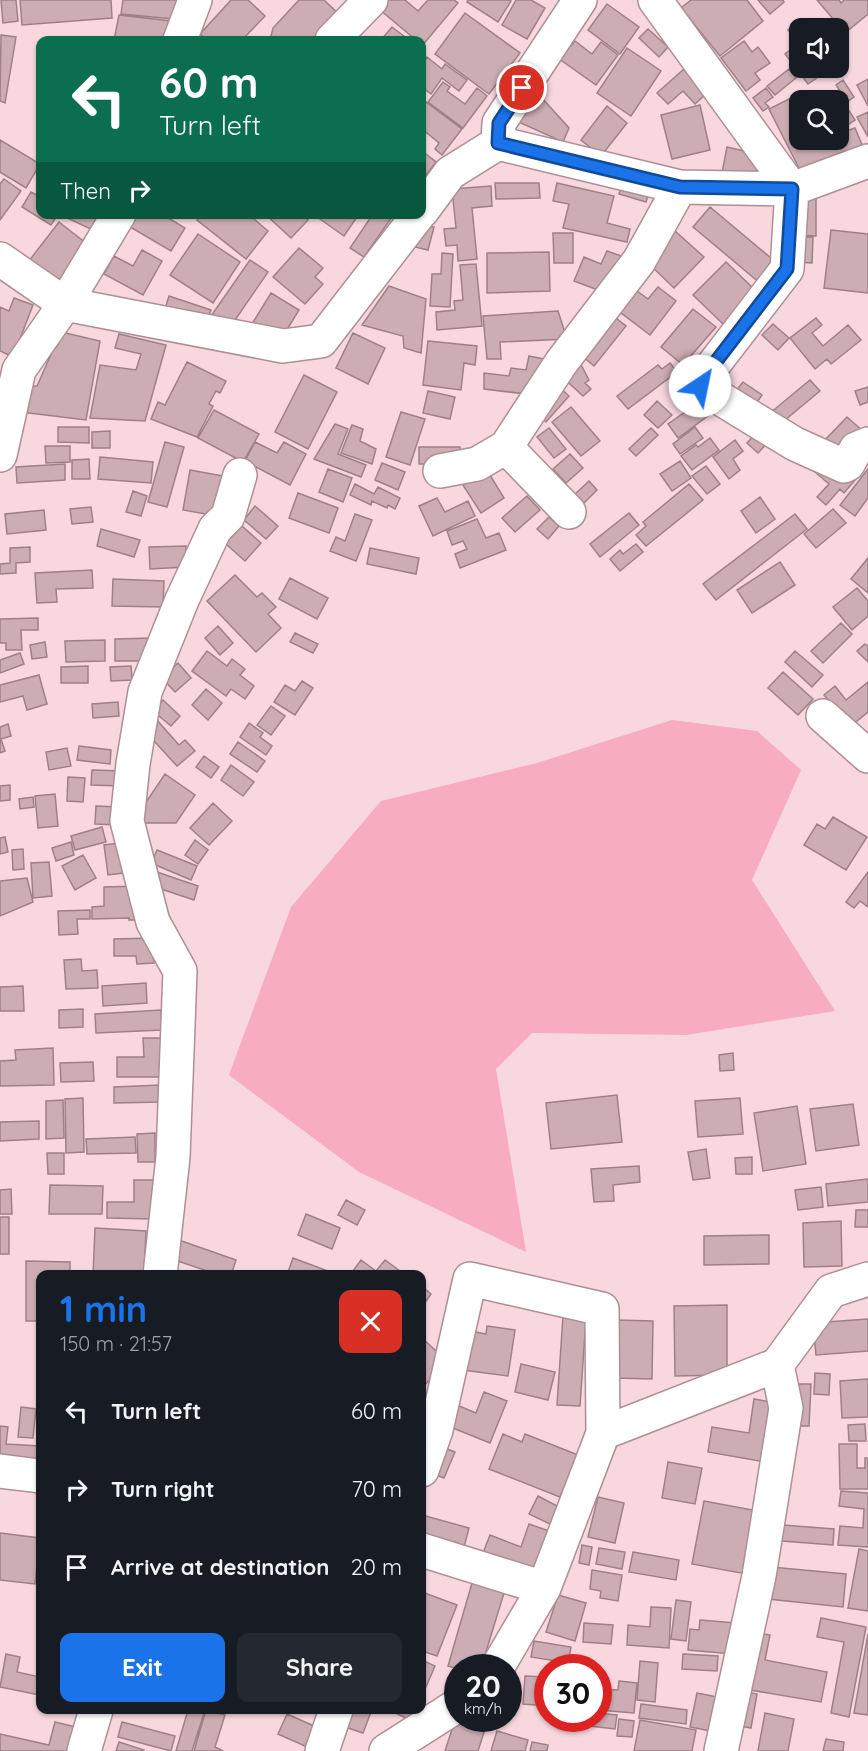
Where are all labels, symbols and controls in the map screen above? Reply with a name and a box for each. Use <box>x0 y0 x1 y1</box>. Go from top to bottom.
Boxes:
map controls <box>789 18 849 150</box>
button: sound <box>789 18 849 78</box>
text: 60 m <box>159 56 259 109</box>
icon: left <box>60 60 138 138</box>
pin <box>496 62 547 113</box>
icon: arrive <box>505 71 538 104</box>
button: search <box>789 90 849 150</box>
text: Turn left <box>159 108 261 142</box>
icon: right <box>123 174 156 207</box>
text: Then <box>60 177 111 205</box>
position arrow <box>668 354 732 418</box>
text: 1 min <box>60 1286 147 1331</box>
button: close <box>339 1290 402 1353</box>
text: 150 m · 21:57 <box>60 1331 172 1356</box>
icon: left <box>60 1395 93 1428</box>
text: Turn left <box>111 1397 201 1425</box>
text: 60 m <box>351 1397 402 1425</box>
icon: right <box>60 1473 93 1506</box>
text: Turn right <box>111 1475 215 1503</box>
text: 70 m <box>352 1475 402 1503</box>
icon: arrive <box>60 1551 93 1584</box>
text: Arrive at destination <box>111 1553 329 1581</box>
text: 20 m <box>351 1553 402 1581</box>
button: Exit <box>60 1633 225 1702</box>
button: Share <box>237 1633 402 1702</box>
speed limit sign: 30 <box>534 1654 612 1732</box>
text: 20 <box>465 1667 501 1705</box>
text: km/h <box>464 1699 502 1718</box>

